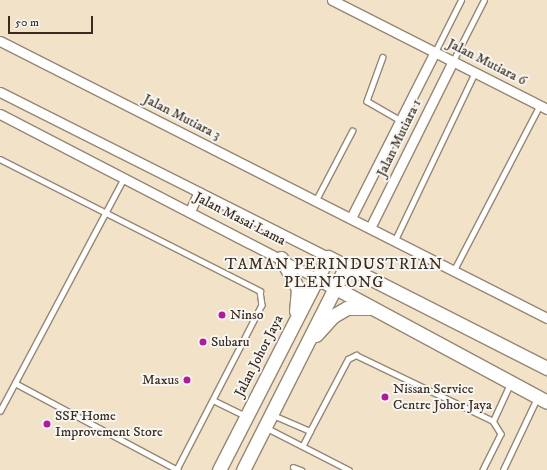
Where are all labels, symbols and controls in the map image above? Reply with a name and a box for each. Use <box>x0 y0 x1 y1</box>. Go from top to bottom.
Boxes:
scale bar <box>10 8 95 34</box>
text: 50 m <box>15 15 39 30</box>
street label: Jalan Mutiara 6 <box>445 35 529 89</box>
street label: Jalan Mutiara 3 <box>141 90 223 144</box>
street label: Jalan Mutiara 1 <box>373 96 425 180</box>
street label: Jalan Masai Lama <box>192 189 288 249</box>
district label: TAMAN PERINDUSTRIAN PLENTONG <box>225 254 443 292</box>
place label: Ninso <box>230 307 264 323</box>
marker: Ninso <box>217 310 227 320</box>
street label: Jalan Johor Jaya <box>231 312 287 400</box>
place label: Subaru <box>211 334 250 350</box>
marker: Subaru <box>198 337 208 347</box>
place label: Maxus <box>142 372 179 388</box>
marker: Maxus <box>182 375 192 385</box>
place label: Nissan Service Centre Johor Jaya <box>393 381 492 414</box>
marker: Nissan Service Centre Johor Jaya <box>380 392 390 402</box>
place label: SSF Home Improvement Store <box>55 408 163 440</box>
marker: SSF Home Improvement Store <box>42 419 52 429</box>

